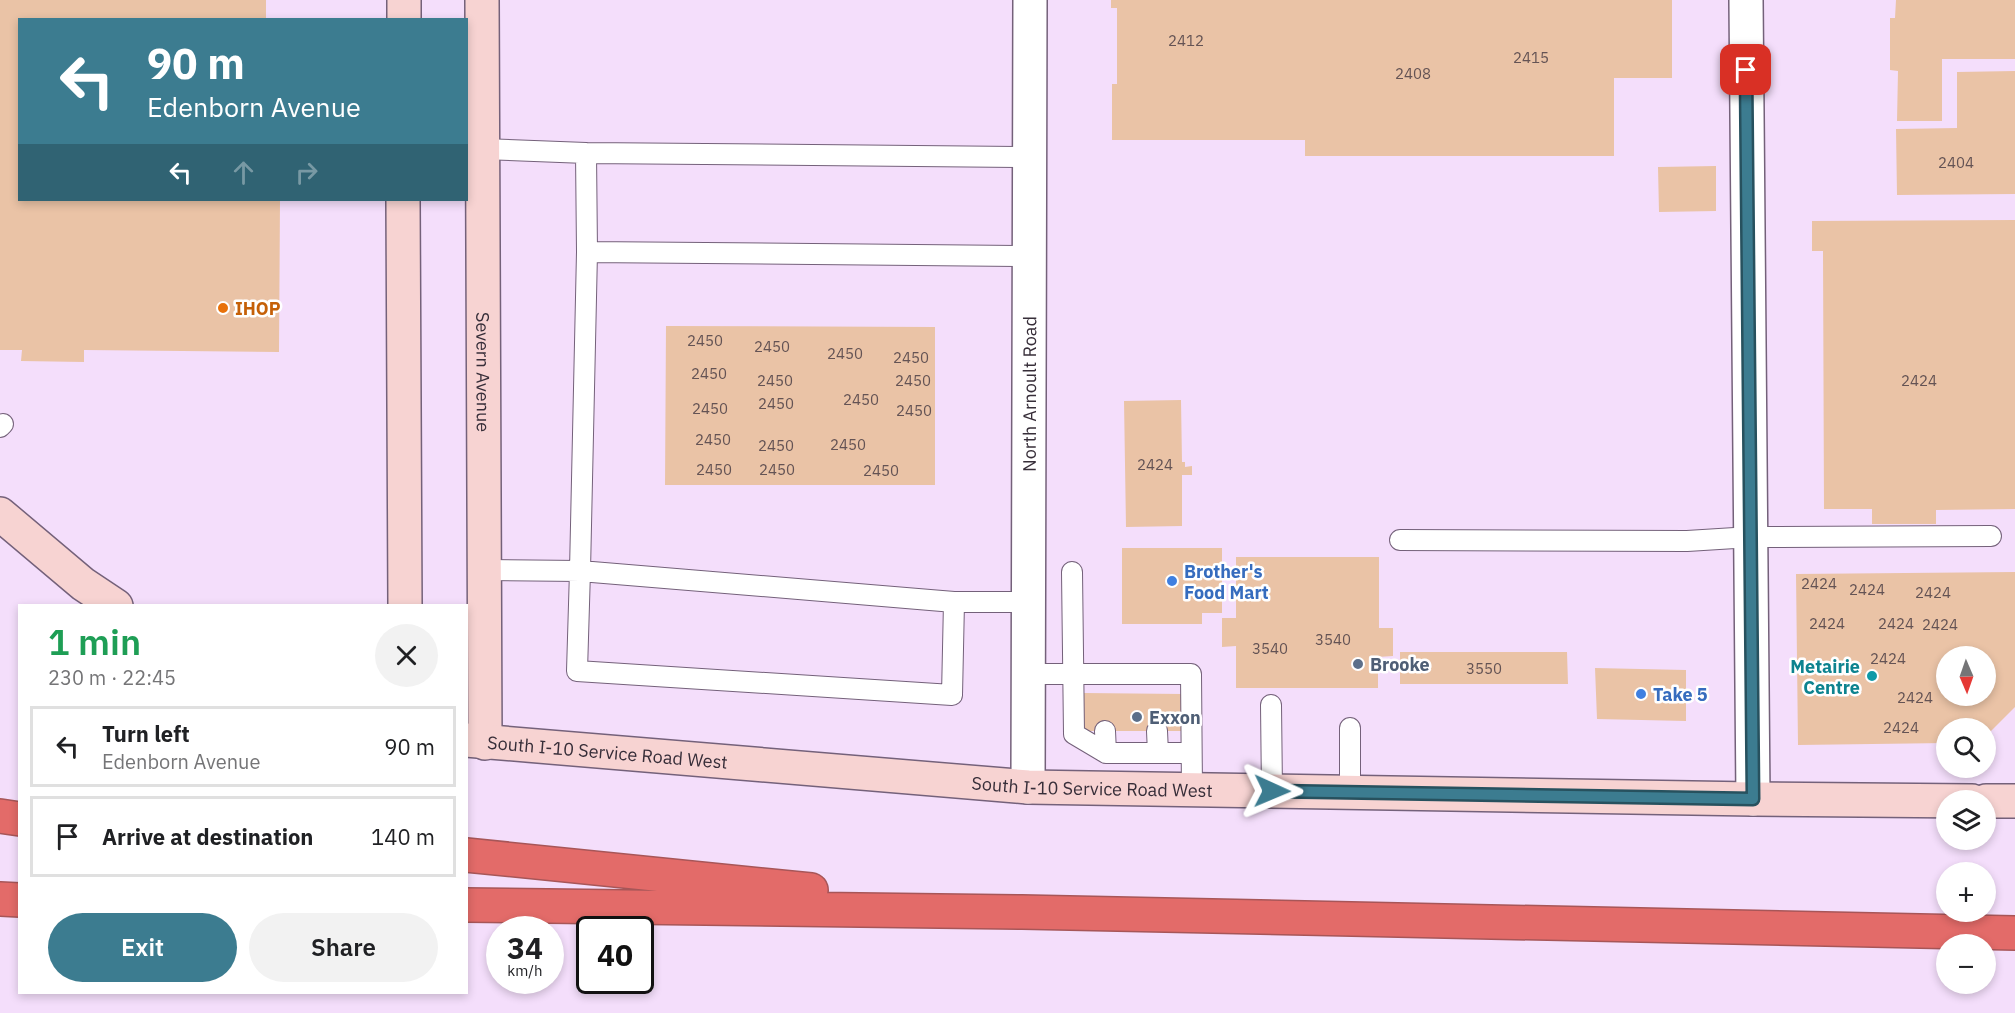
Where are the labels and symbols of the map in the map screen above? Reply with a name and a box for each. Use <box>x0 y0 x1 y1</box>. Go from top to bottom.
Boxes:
house number: 2412 <box>1168 31 1204 50</box>
pin <box>1720 44 1771 95</box>
house number: 2415 <box>1513 48 1549 67</box>
house number: 2408 <box>1395 64 1431 83</box>
house number: 2404 <box>1938 153 1974 172</box>
place label: IHOP <box>235 297 281 320</box>
marker: IHOP <box>216 301 230 315</box>
street label: Severn Avenue <box>472 312 495 432</box>
street label: North Arnoult Road <box>1017 316 1041 472</box>
house number: 2450 <box>687 331 723 350</box>
house number: 2450 <box>754 337 790 356</box>
house number: 2450 <box>827 344 863 363</box>
house number: 2450 <box>893 348 929 367</box>
house number: 2450 <box>691 364 727 383</box>
house number: 2450 <box>757 371 793 390</box>
house number: 2450 <box>895 371 931 390</box>
house number: 2424 <box>1901 371 1937 390</box>
house number: 2450 <box>843 390 879 409</box>
house number: 2450 <box>758 394 794 413</box>
house number: 2450 <box>692 399 728 418</box>
house number: 2450 <box>896 401 932 420</box>
house number: 2450 <box>695 430 731 449</box>
house number: 2450 <box>830 435 866 454</box>
house number: 2450 <box>758 436 794 455</box>
house number: 2424 <box>1137 455 1173 474</box>
house number: 2450 <box>696 460 732 479</box>
house number: 2450 <box>759 460 795 479</box>
house number: 2450 <box>863 461 899 480</box>
place label: Brother's Food Mart <box>1184 560 1269 604</box>
marker: Brother's Food Mart <box>1165 574 1179 588</box>
house number: 2424 <box>1801 574 1837 593</box>
house number: 2424 <box>1849 580 1885 599</box>
house number: 2424 <box>1915 583 1951 602</box>
house number: 2424 <box>1809 614 1845 633</box>
house number: 2424 <box>1878 614 1914 633</box>
house number: 2424 <box>1922 615 1958 634</box>
house number: 3540 <box>1315 630 1351 649</box>
house number: 3540 <box>1252 639 1288 658</box>
north arrow <box>1936 646 1996 706</box>
house number: 2424 <box>1870 649 1906 668</box>
place label: Brooke <box>1370 653 1430 676</box>
place label: Metairie Centre <box>1790 655 1860 699</box>
marker: Brooke <box>1351 657 1365 671</box>
house number: 3550 <box>1466 659 1502 678</box>
marker: Metairie Centre <box>1865 669 1879 683</box>
place label: Take 5 <box>1653 683 1708 706</box>
marker: Take 5 <box>1634 687 1648 701</box>
house number: 2424 <box>1897 688 1933 707</box>
place label: Exxon <box>1149 706 1201 729</box>
marker: Exxon <box>1130 710 1144 724</box>
house number: 2424 <box>1883 718 1919 737</box>
street label: South I-10 Service Road West <box>486 730 729 773</box>
position arrow <box>1240 759 1304 823</box>
street label: South I-10 Service Road West <box>971 771 1213 802</box>
speed limit sign: 40 <box>576 916 654 994</box>

